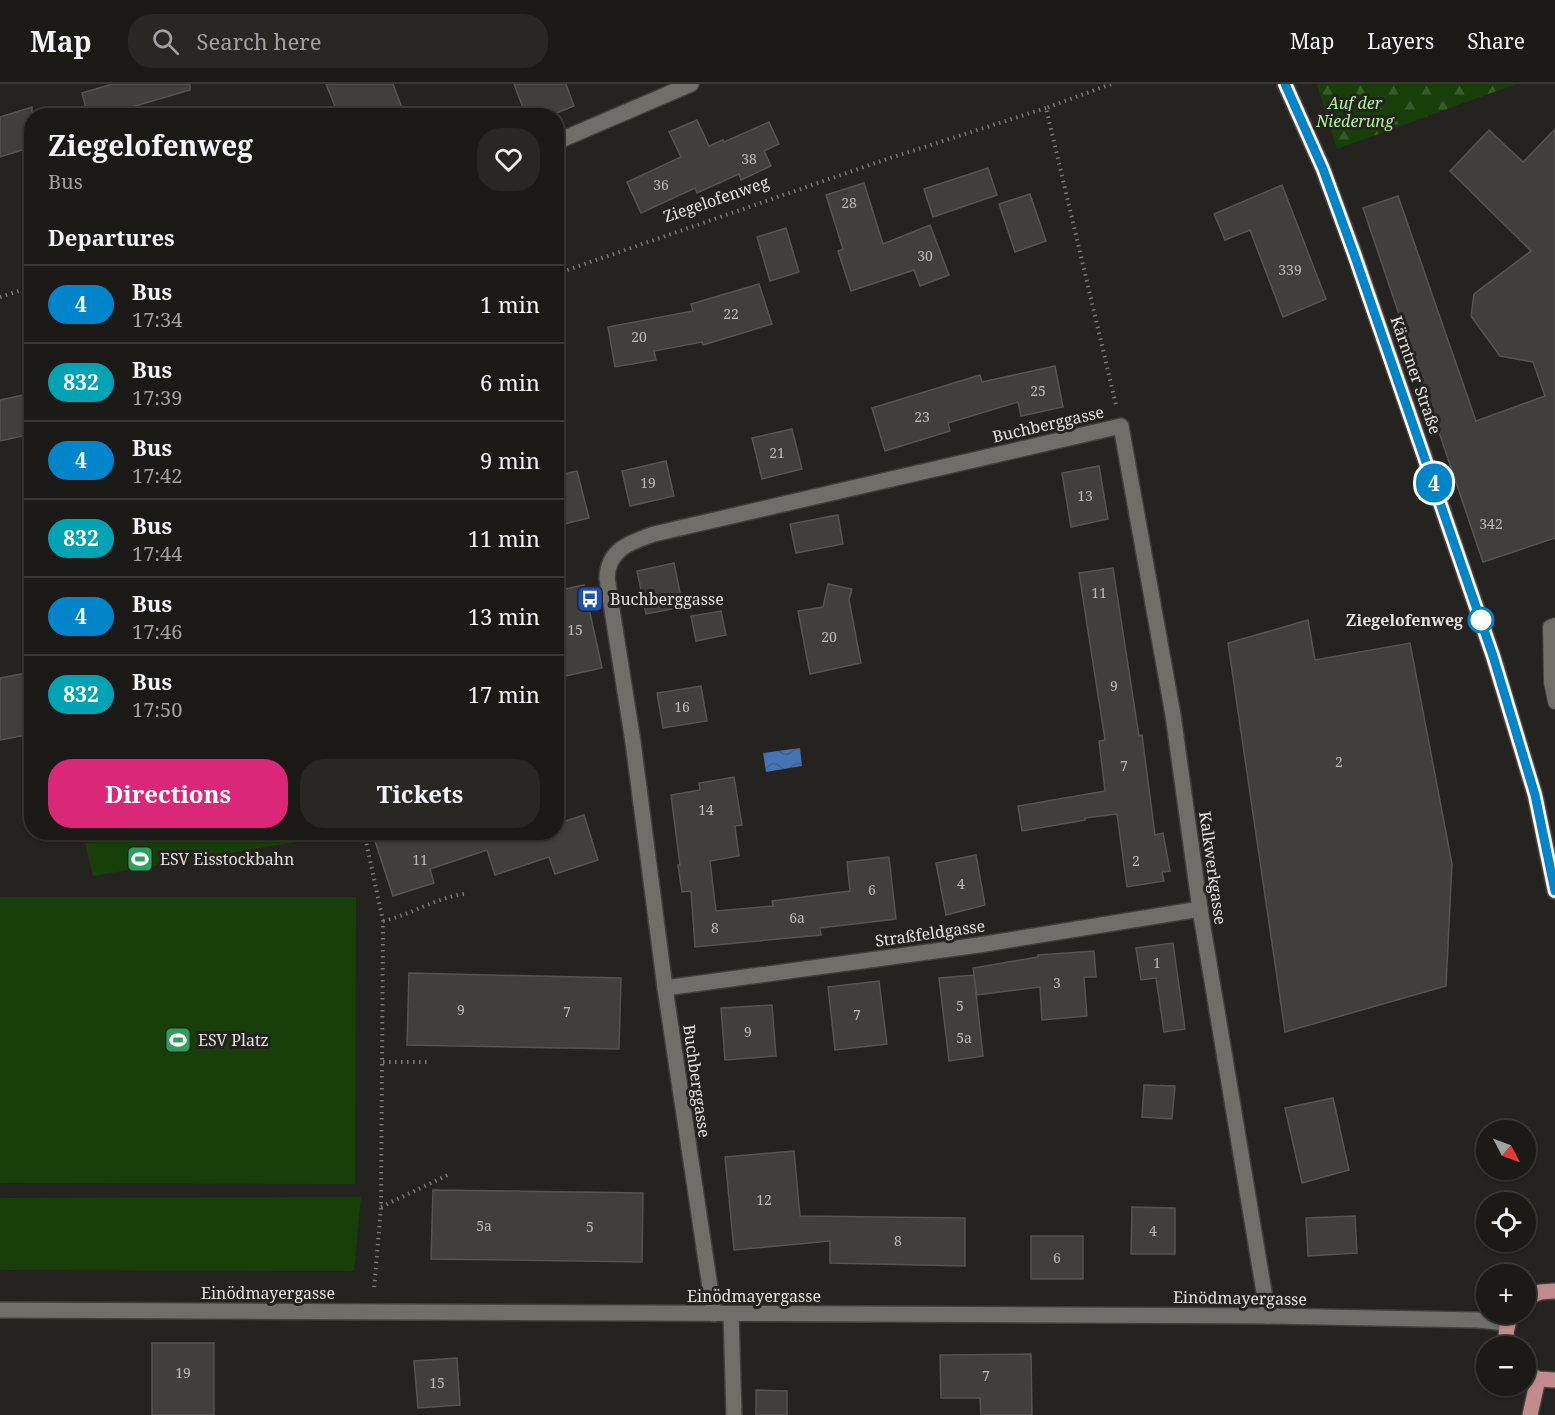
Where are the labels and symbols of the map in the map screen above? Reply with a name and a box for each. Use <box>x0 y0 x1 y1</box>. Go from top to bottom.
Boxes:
park label: Auf der Niederung <box>1315 92 1395 132</box>
house number: 38 <box>741 149 757 168</box>
street label: Ziegelofenweg <box>660 171 772 227</box>
house number: 36 <box>653 175 669 194</box>
house number: 28 <box>841 193 857 212</box>
house number: 30 <box>917 246 933 265</box>
house number: 339 <box>1278 260 1302 279</box>
house number: 22 <box>723 304 739 323</box>
street label: Kärntner Straße <box>1385 313 1447 437</box>
house number: 20 <box>631 327 647 346</box>
house number: 25 <box>1030 381 1046 400</box>
street label: Buchberggasse <box>990 400 1106 448</box>
house number: 23 <box>914 407 930 426</box>
house number: 21 <box>769 443 785 462</box>
line badge: 4 <box>1414 464 1454 502</box>
house number: 19 <box>640 473 656 492</box>
house number: 13 <box>1077 486 1093 505</box>
house number: 342 <box>1479 514 1503 533</box>
house number: 11 <box>1091 583 1107 602</box>
bus stop icon: Buchberggasse <box>575 584 605 614</box>
place label: Buchberggasse <box>610 588 724 610</box>
marker: Ziegelofenweg <box>1468 607 1494 633</box>
place label: Ziegelofenweg <box>1346 609 1463 631</box>
house number: 15 <box>567 620 583 639</box>
house number: 20 <box>821 627 837 646</box>
house number: 9 <box>1110 676 1118 695</box>
house number: 16 <box>674 697 690 716</box>
house number: 2 <box>1335 752 1343 771</box>
house number: 7 <box>1120 756 1128 775</box>
house number: 14 <box>698 800 714 819</box>
street label: Kalkwerkgasse <box>1194 810 1232 926</box>
sports icon: ESV Eisstockbahn <box>125 844 155 874</box>
place label: ESV Eisstockbahn <box>160 848 294 870</box>
house number: 11 <box>412 850 428 869</box>
house number: 2 <box>1132 851 1140 870</box>
house number: 4 <box>957 874 965 893</box>
house number: 6 <box>868 880 876 899</box>
house number: 6a <box>789 908 805 927</box>
street label: Straßfeldgasse <box>874 914 986 952</box>
house number: 8 <box>711 918 719 937</box>
house number: 1 <box>1153 953 1161 972</box>
house number: 3 <box>1053 973 1061 992</box>
house number: 5 <box>956 996 964 1015</box>
house number: 9 <box>457 1000 465 1019</box>
house number: 7 <box>563 1002 571 1021</box>
house number: 7 <box>853 1005 861 1024</box>
house number: 9 <box>744 1022 752 1041</box>
street label: Buchberggasse <box>678 1023 716 1139</box>
sports icon: ESV Platz <box>163 1025 193 1055</box>
house number: 5a <box>956 1028 972 1047</box>
place label: ESV Platz <box>198 1029 269 1051</box>
north arrow <box>1476 1120 1536 1180</box>
house number: 12 <box>756 1190 772 1209</box>
house number: 5a <box>476 1216 492 1235</box>
house number: 5 <box>586 1217 594 1236</box>
house number: 4 <box>1149 1221 1157 1240</box>
house number: 8 <box>894 1231 902 1250</box>
house number: 6 <box>1053 1248 1061 1267</box>
street label: Einödmayergasse <box>201 1282 335 1304</box>
street label: Einödmayergasse <box>687 1285 821 1307</box>
street label: Einödmayergasse <box>1173 1286 1307 1310</box>
house number: 19 <box>175 1363 191 1382</box>
house number: 7 <box>982 1366 990 1385</box>
house number: 15 <box>429 1373 445 1392</box>

